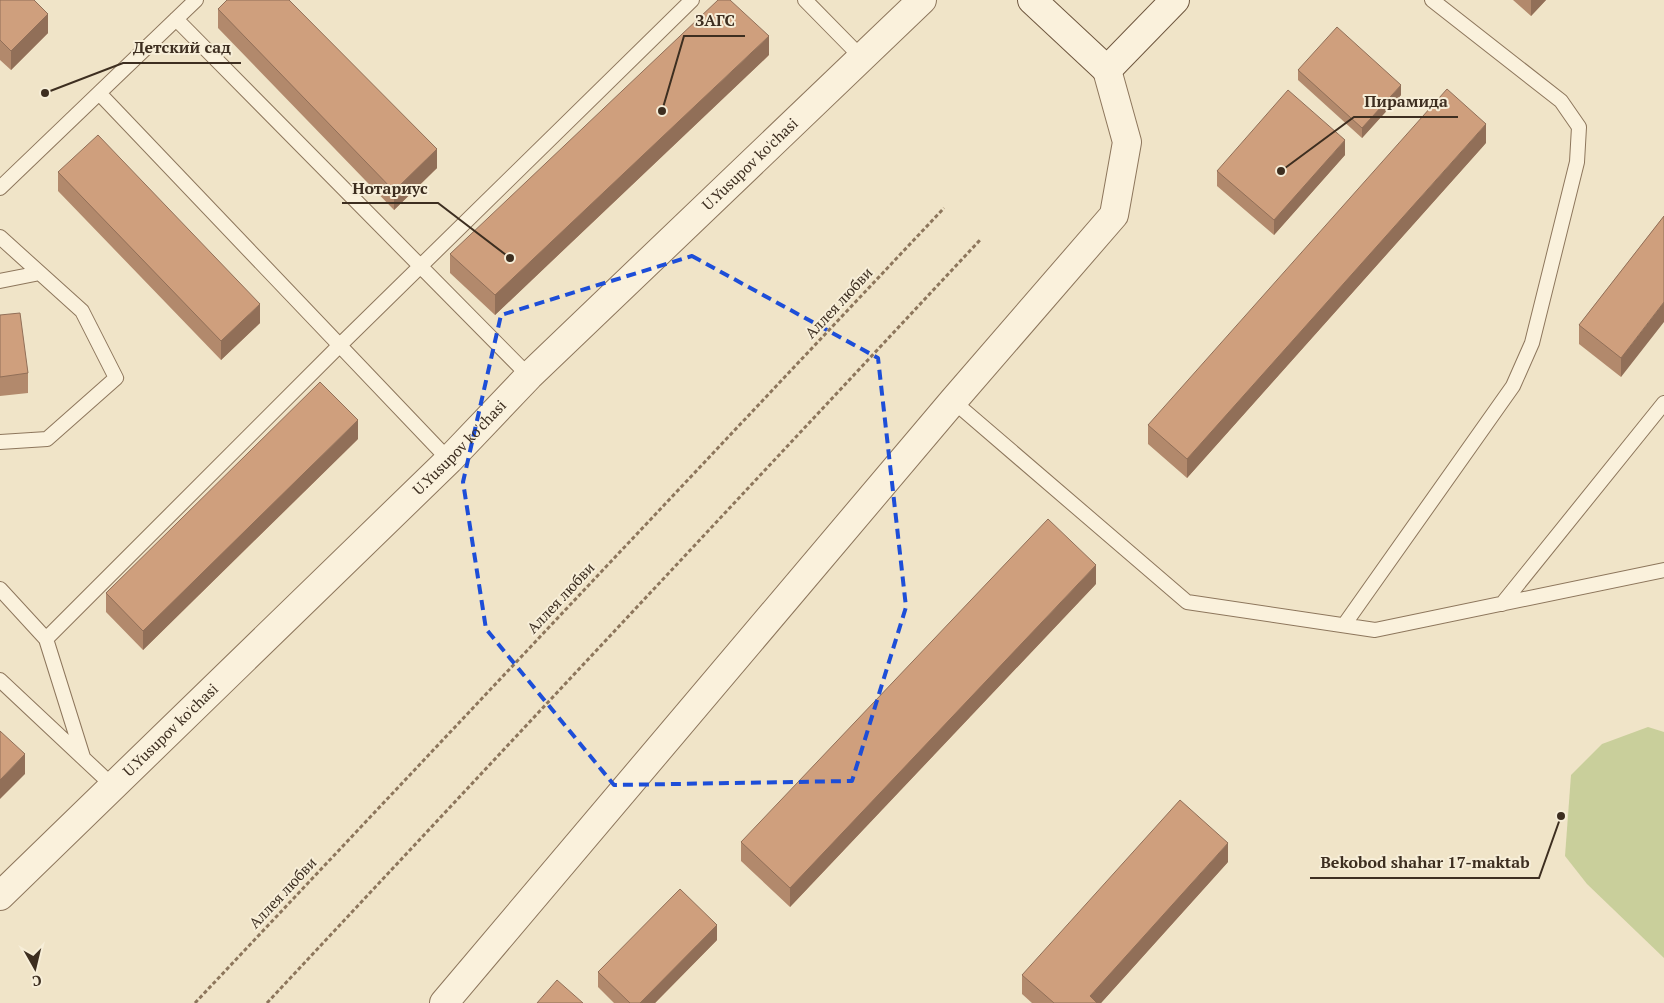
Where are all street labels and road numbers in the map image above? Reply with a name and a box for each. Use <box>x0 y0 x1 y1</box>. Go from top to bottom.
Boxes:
street label: U.Yusupov ko'chasi <box>697 113 802 214</box>
street label: Аллея любви <box>800 262 876 342</box>
street label: U.Yusupov ko'chasi <box>408 395 510 499</box>
street label: Аллея любви <box>522 557 598 637</box>
street label: U.Yusupov ko'chasi <box>118 679 222 780</box>
street label: Аллея любви <box>244 852 320 932</box>

